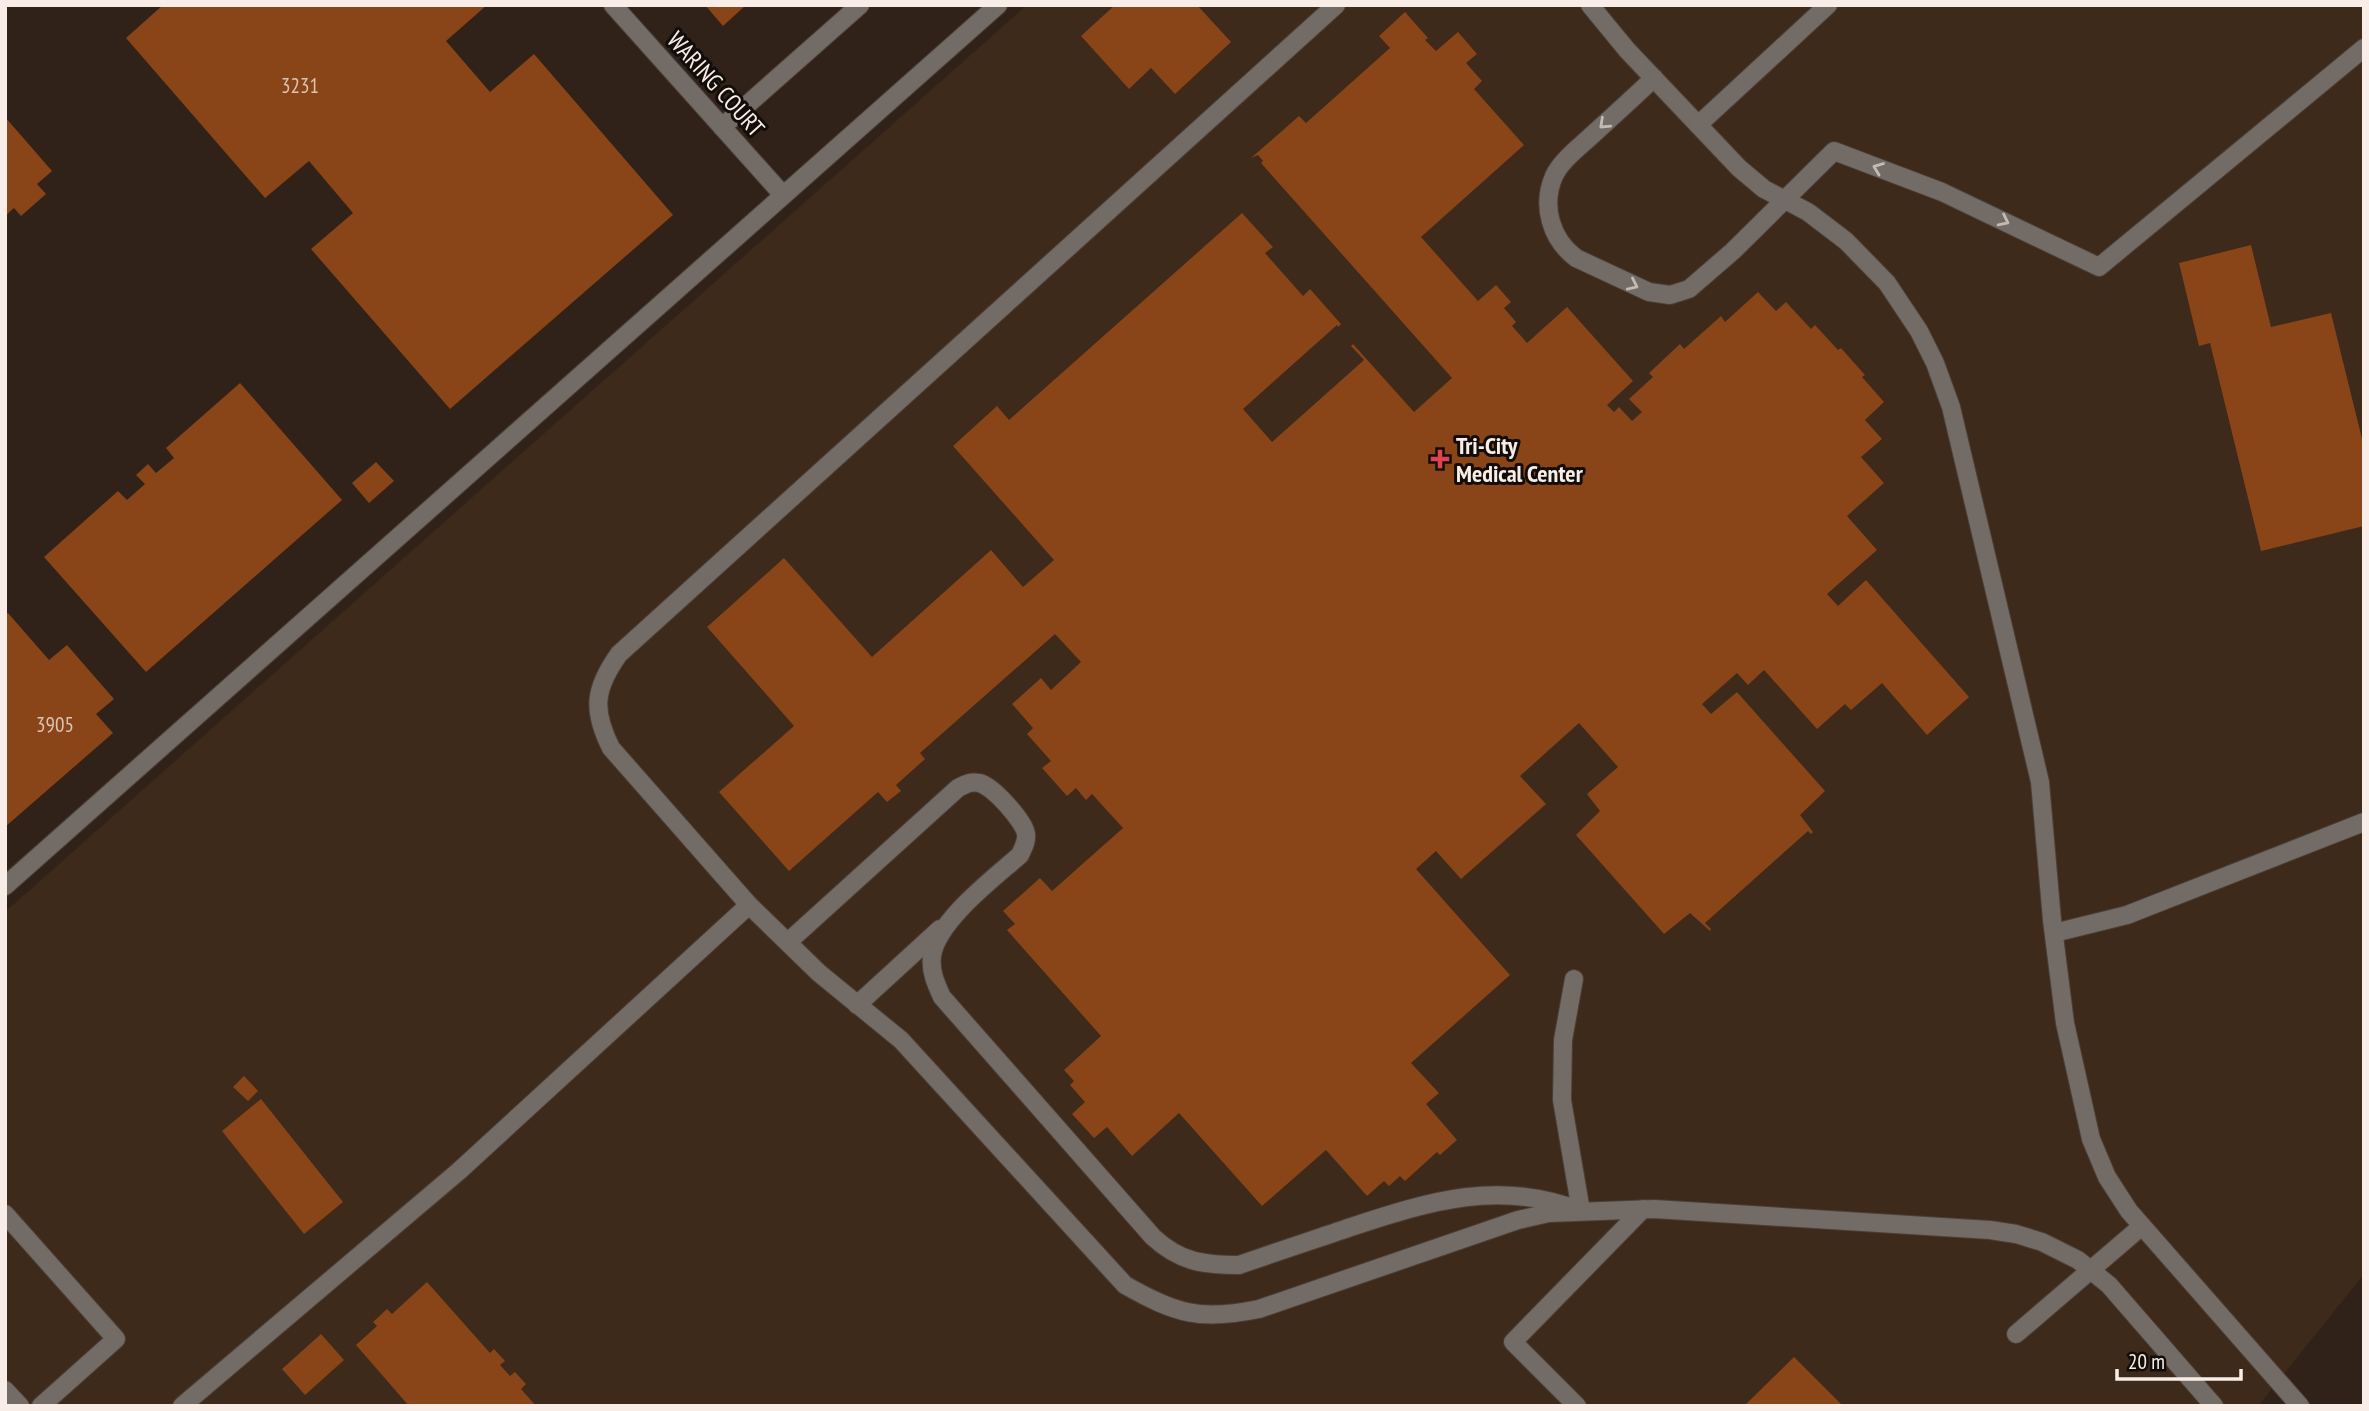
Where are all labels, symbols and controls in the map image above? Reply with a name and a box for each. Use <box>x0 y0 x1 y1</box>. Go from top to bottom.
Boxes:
street label: WARING COURT <box>661 25 772 143</box>
house number: 3231 <box>281 72 319 99</box>
one-way arrow <box>1599 116 1612 129</box>
one-way arrow <box>1873 162 1885 176</box>
one-way arrow <box>1997 213 2009 227</box>
one-way arrow <box>1626 277 1638 291</box>
place label: Tri-City Medical Center <box>1456 430 1584 489</box>
marker: Tri-City Medical Center <box>1430 449 1450 469</box>
house number: 3905 <box>36 711 74 738</box>
scale bar <box>2117 1338 2241 1382</box>
text: 20 m <box>2128 1348 2165 1375</box>

